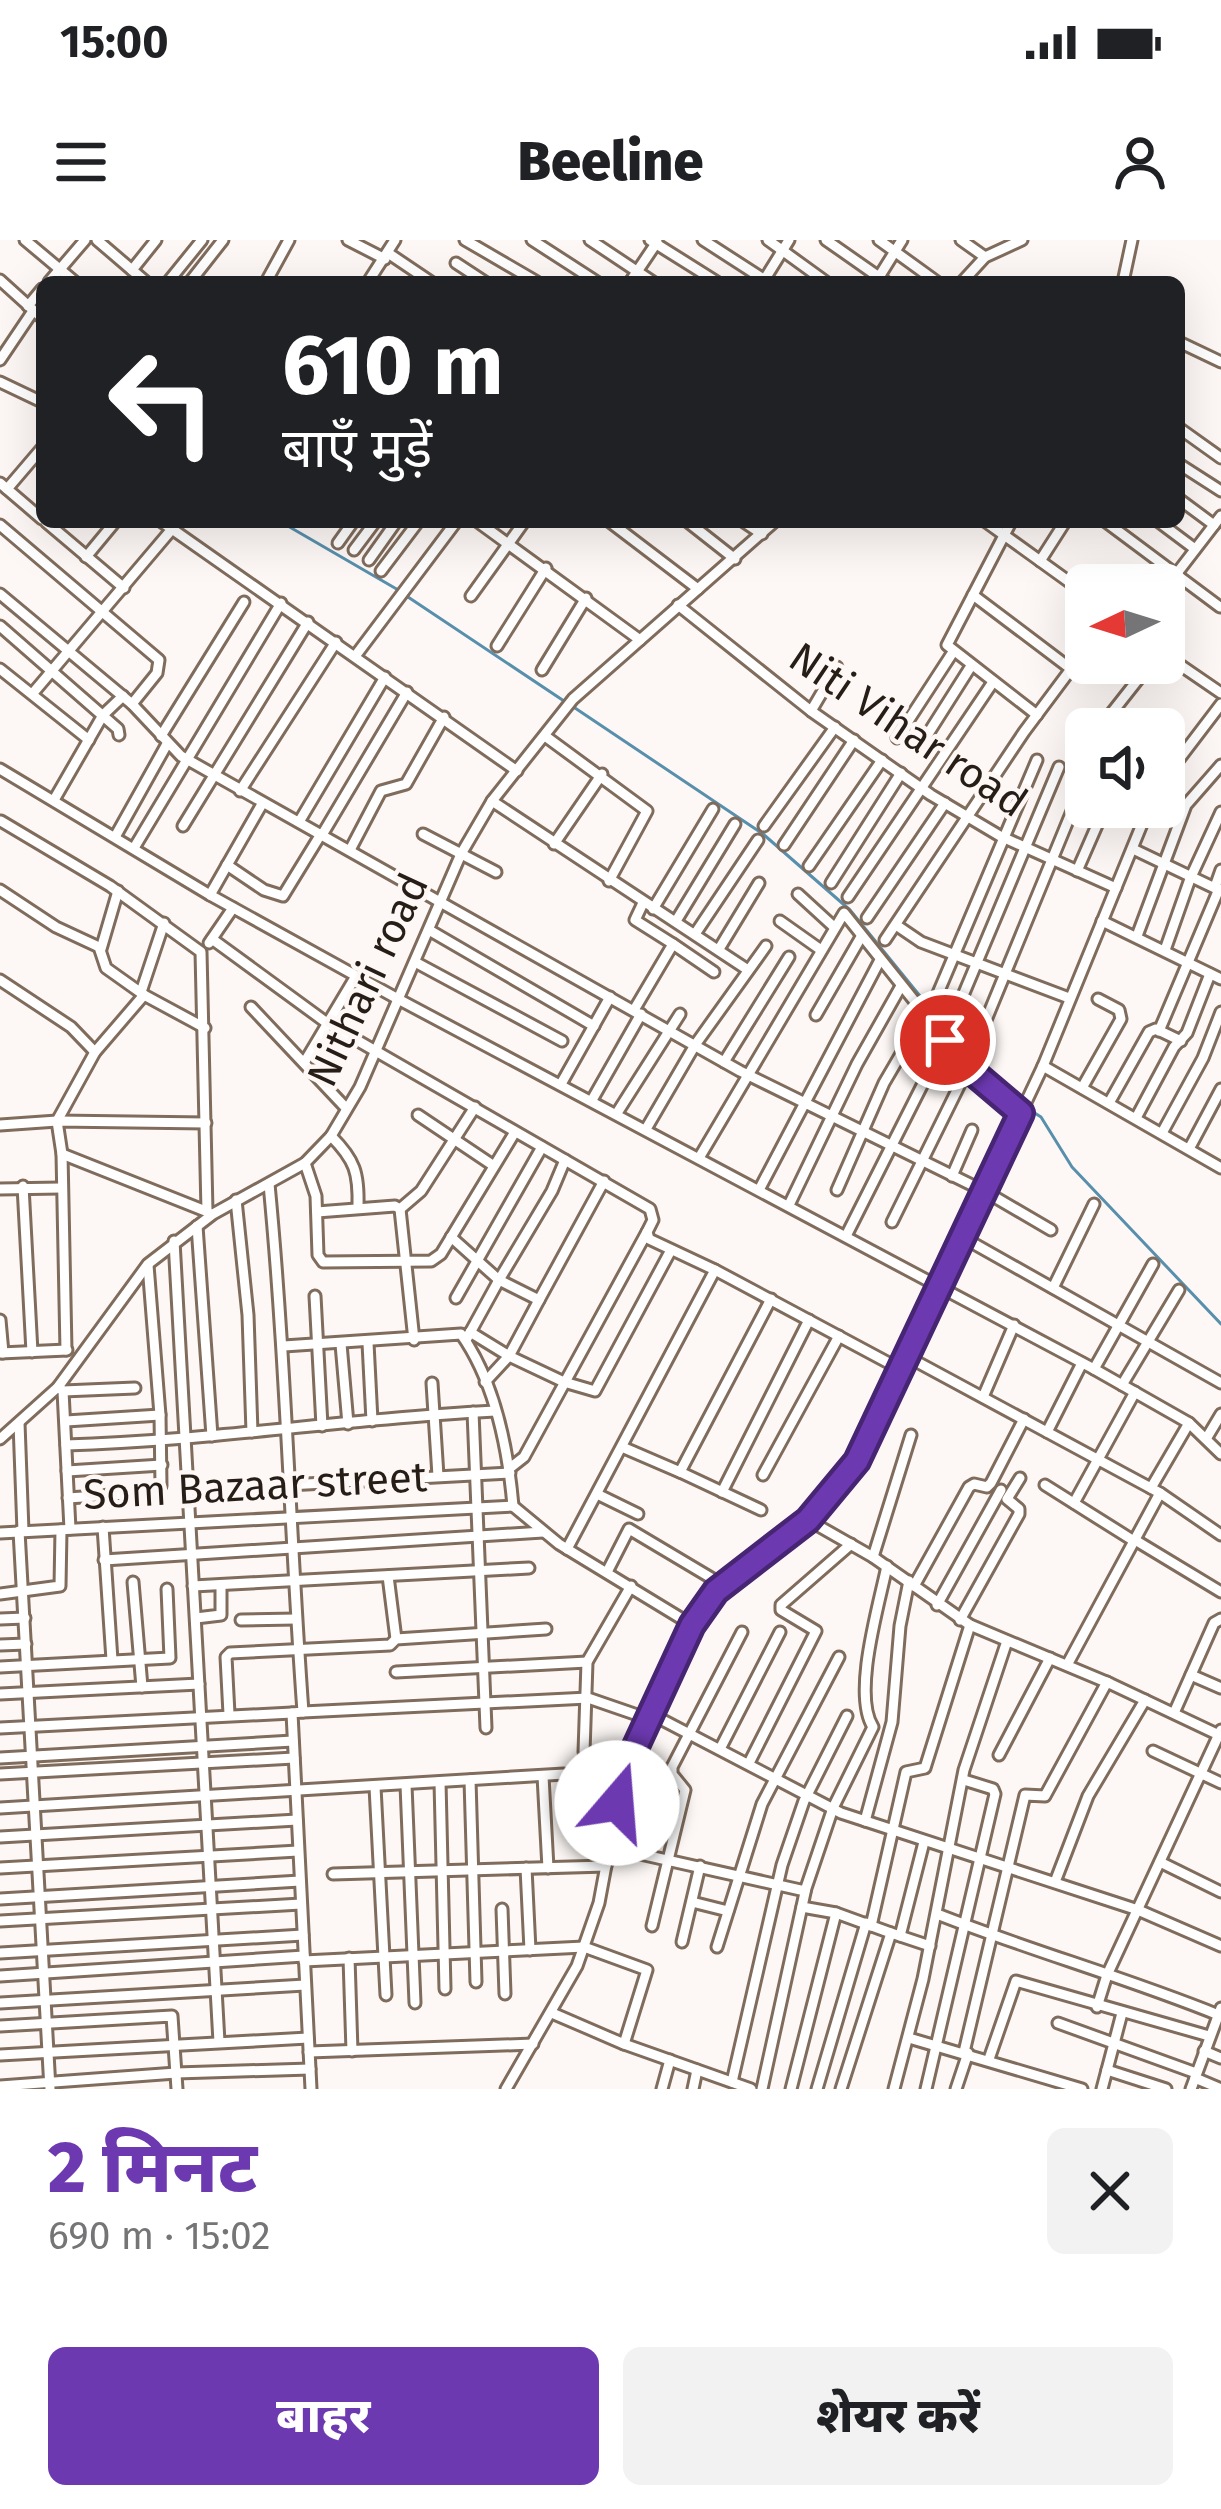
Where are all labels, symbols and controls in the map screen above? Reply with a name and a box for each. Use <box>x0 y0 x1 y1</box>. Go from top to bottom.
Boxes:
text: 15:00 <box>60 15 168 69</box>
icon: menu <box>48 129 114 195</box>
icon: person <box>1107 129 1173 195</box>
text: Beeline <box>518 130 703 194</box>
text: 610 m <box>282 315 504 416</box>
icon: left <box>84 324 240 480</box>
text: बाएँ मुड़ें <box>282 417 432 481</box>
north arrow <box>1065 564 1185 684</box>
map controls <box>1065 564 1185 828</box>
street label: Niti Vihar road <box>780 632 1036 828</box>
button: sound <box>1065 708 1185 828</box>
street label: Nithari road <box>297 865 439 1095</box>
pin <box>894 989 996 1091</box>
icon: arrive <box>912 1007 978 1073</box>
street label: Som Bazaar street <box>82 1452 429 1520</box>
position arrow <box>554 1740 680 1866</box>
text: 2 मिनट <box>48 2125 257 2211</box>
button: close <box>1047 2128 1173 2254</box>
text: 690 m · 15:02 <box>48 2213 271 2259</box>
button: बाहर <box>48 2347 599 2485</box>
button: शेयर करें <box>623 2347 1173 2485</box>

